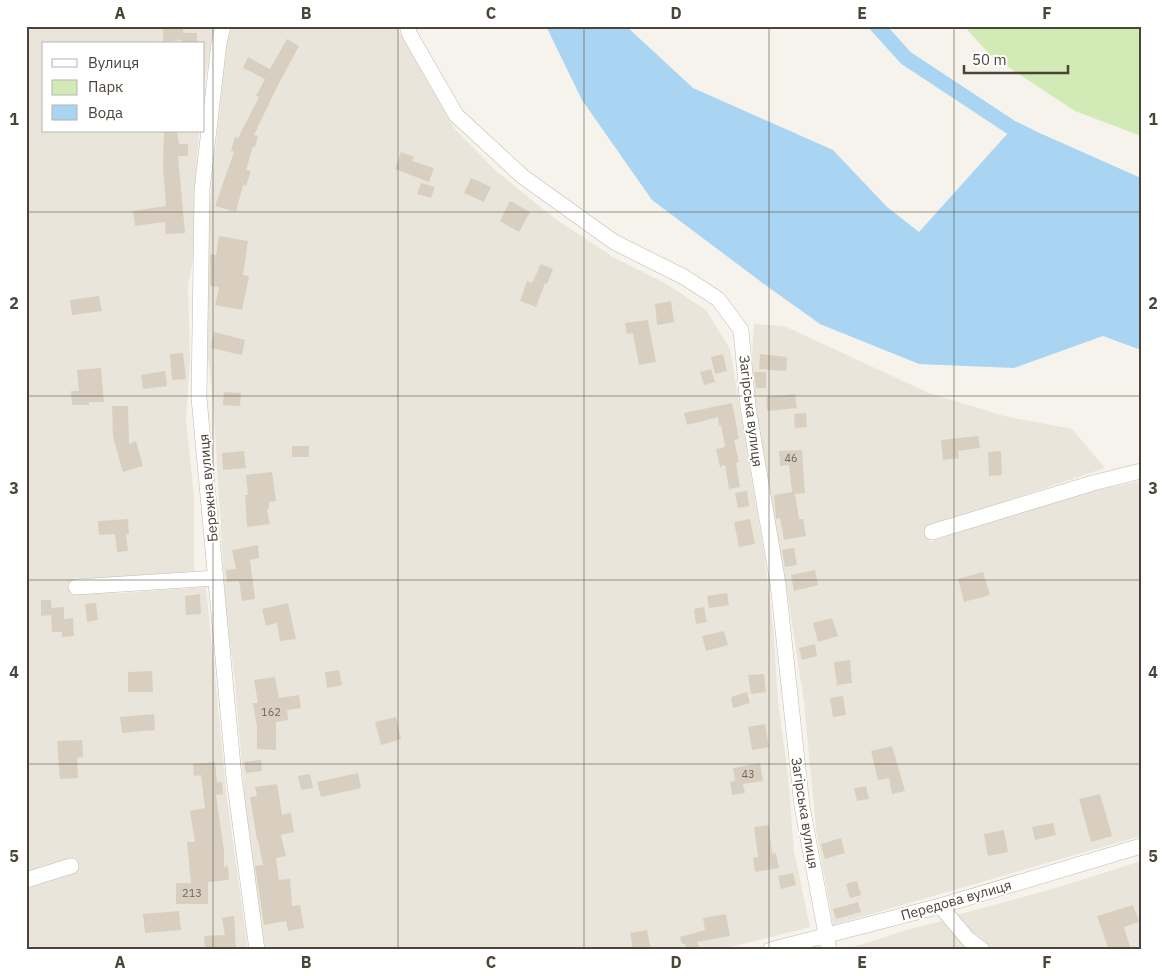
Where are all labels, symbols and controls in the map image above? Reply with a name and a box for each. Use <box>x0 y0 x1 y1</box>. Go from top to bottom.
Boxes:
text: A <box>115 3 126 23</box>
text: B <box>301 3 312 23</box>
text: C <box>486 3 496 23</box>
text: D <box>670 3 682 23</box>
text: E <box>857 3 867 23</box>
text: F <box>1042 3 1052 23</box>
legend <box>42 42 205 132</box>
scale bar <box>964 42 1068 74</box>
text: 50 m <box>972 50 1007 69</box>
text: Вулиця <box>88 53 139 72</box>
text: Парк <box>88 77 123 96</box>
text: Вода <box>88 103 123 122</box>
text: 1 <box>9 109 19 129</box>
text: 1 <box>1148 109 1158 129</box>
text: 2 <box>9 293 19 313</box>
text: 2 <box>1148 293 1158 313</box>
street label: Загірська вулиця <box>735 354 767 468</box>
street label: Бережна вулиця <box>194 433 222 543</box>
house number: 46 <box>784 451 798 465</box>
text: 3 <box>9 478 19 498</box>
text: 3 <box>1148 478 1158 498</box>
text: 4 <box>9 662 19 682</box>
text: 4 <box>1148 662 1158 682</box>
house number: 162 <box>261 705 281 719</box>
street label: Загірська вулиця <box>787 756 823 870</box>
house number: 43 <box>741 767 755 781</box>
text: 5 <box>9 846 19 866</box>
text: 5 <box>1148 846 1158 866</box>
street label: Передова вулиця <box>899 876 1013 924</box>
house number: 213 <box>182 886 202 900</box>
text: A <box>115 952 126 972</box>
text: B <box>301 952 312 972</box>
text: C <box>486 952 496 972</box>
text: D <box>670 952 682 972</box>
text: E <box>857 952 867 972</box>
text: F <box>1042 952 1052 972</box>

